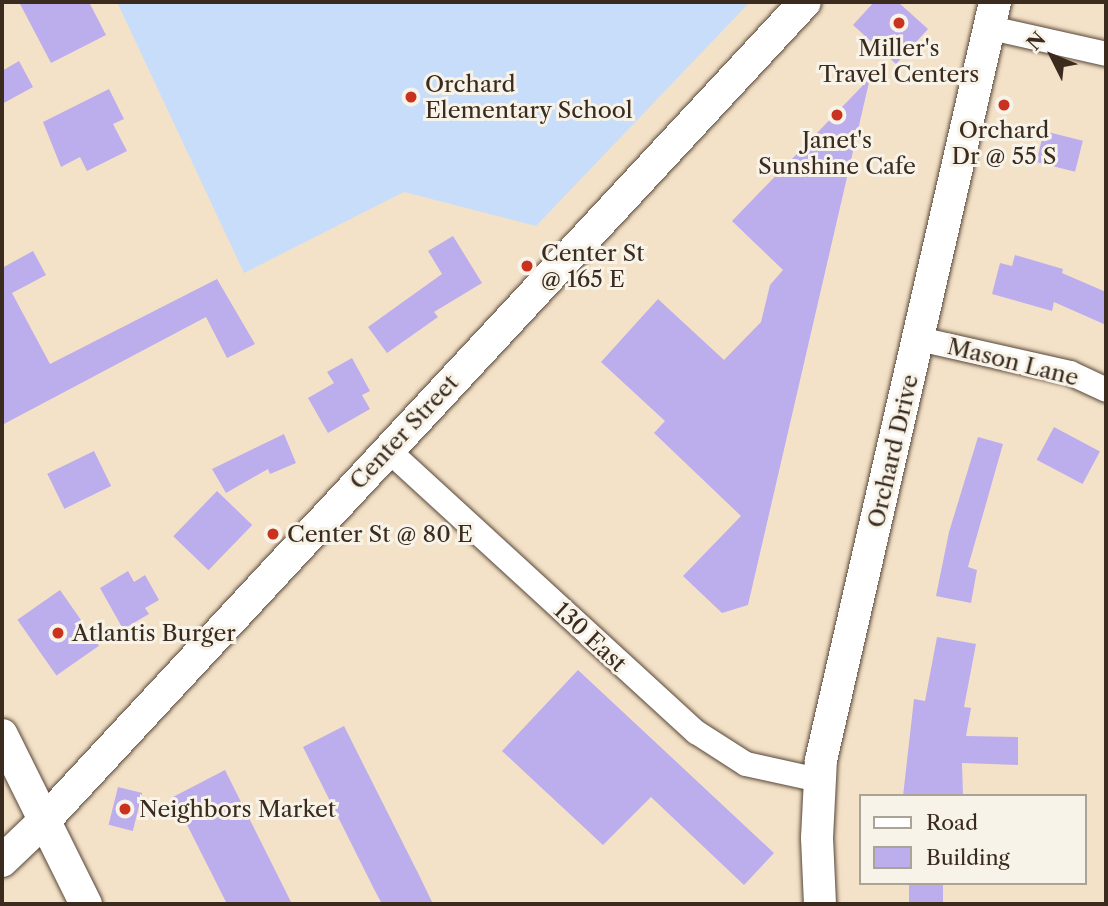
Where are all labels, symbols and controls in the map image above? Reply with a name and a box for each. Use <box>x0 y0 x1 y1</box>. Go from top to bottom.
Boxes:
marker: Miller's Travel Centers <box>891 15 907 31</box>
north arrow <box>1017 21 1087 91</box>
text: N <box>1022 27 1050 55</box>
place label: Miller's Travel Centers <box>819 34 979 88</box>
place label: Orchard Elementary School <box>425 70 633 124</box>
marker: Orchard Elementary School <box>403 89 419 105</box>
marker: Orchard Dr @ 55 S <box>996 97 1012 113</box>
marker: Janet's Sunshine Cafe <box>829 107 845 123</box>
place label: Orchard Dr @ 55 S <box>951 116 1057 170</box>
place label: Janet's Sunshine Cafe <box>758 126 916 180</box>
place label: Center St @ 165 E <box>541 239 645 293</box>
marker: Center St @ 165 E <box>519 258 535 274</box>
street label: Mason Lane <box>945 332 1081 392</box>
street label: Center Street <box>344 369 464 495</box>
street label: Orchard Drive <box>862 372 924 530</box>
place label: Center St @ 80 E <box>287 520 473 548</box>
marker: Center St @ 80 E <box>265 526 281 542</box>
street label: 130 East <box>548 597 632 677</box>
place label: Atlantis Burger <box>72 619 236 647</box>
marker: Atlantis Burger <box>50 625 66 641</box>
legend <box>860 794 1087 885</box>
place label: Neighbors Market <box>139 795 336 823</box>
marker: Neighbors Market <box>117 801 133 817</box>
text: Road <box>926 810 978 835</box>
text: Building <box>926 845 1010 870</box>

